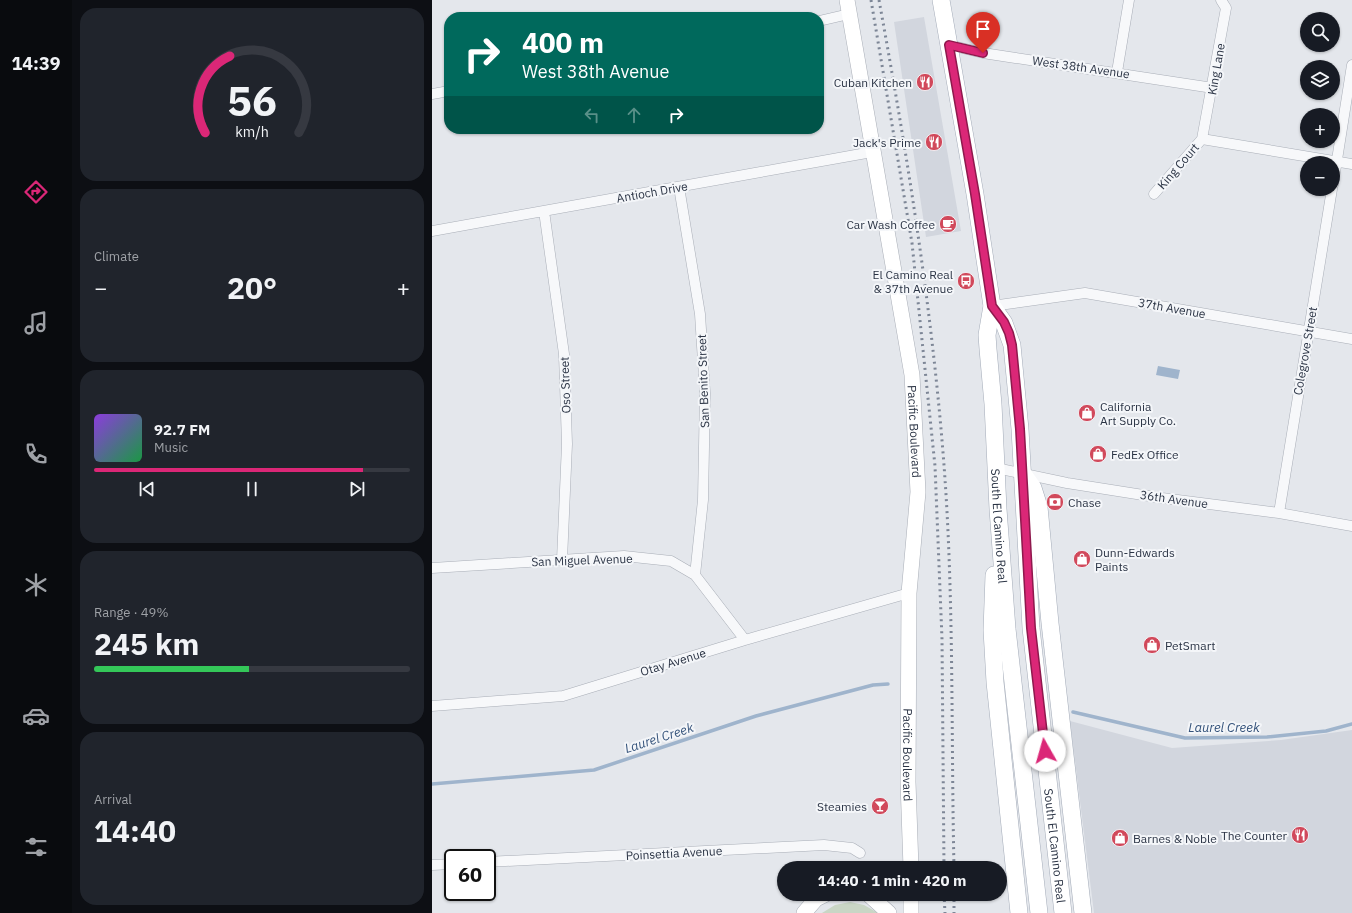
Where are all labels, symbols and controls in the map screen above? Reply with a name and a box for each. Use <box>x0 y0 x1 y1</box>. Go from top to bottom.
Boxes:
pin <box>966 12 1000 53</box>
map controls <box>1300 12 1340 196</box>
button: search <box>1300 12 1340 52</box>
icon: arrive <box>972 18 994 40</box>
text: 400 m <box>522 24 604 61</box>
icon: right <box>456 28 508 80</box>
street label: King Lane <box>1204 41 1228 96</box>
text: 14:39 <box>11 52 61 75</box>
street label: West 38th Avenue <box>1031 53 1131 81</box>
text: West 38th Avenue <box>522 60 669 83</box>
button: layers <box>1300 60 1340 100</box>
text: 56 <box>227 72 277 126</box>
restaurant icon: Cuban Kitchen <box>915 72 935 92</box>
place label: Cuban Kitchen <box>834 75 912 90</box>
icon: left <box>581 104 603 126</box>
icon: ahead <box>623 104 645 126</box>
icon: right <box>665 104 687 126</box>
button: + <box>1300 108 1340 148</box>
text: km/h <box>235 121 269 140</box>
restaurant icon: Jack's Prime <box>924 132 944 152</box>
place label: Jack's Prime <box>853 135 921 150</box>
street label: King Court <box>1154 140 1202 192</box>
button: − <box>1300 156 1340 196</box>
icon: directions <box>22 178 50 206</box>
street label: Antioch Drive <box>615 178 689 206</box>
cafe icon: Car Wash Coffee <box>938 214 958 234</box>
place label: Car Wash Coffee <box>846 217 935 232</box>
text: Climate <box>94 248 139 265</box>
place label: El Camino Real & 37th Avenue <box>872 267 953 296</box>
text: 20° <box>227 268 277 307</box>
bus stop icon: El Camino Real & 37th Avenue <box>956 271 976 291</box>
text: − <box>94 273 107 302</box>
text: + <box>397 273 410 302</box>
street label: 37th Avenue <box>1137 295 1207 321</box>
street label: Colegrove Street <box>1290 306 1320 396</box>
icon: music <box>22 309 50 337</box>
street label: San Benito Street <box>694 334 712 428</box>
street label: Oso Street <box>557 356 573 414</box>
street label: Pacific Boulevard <box>905 384 925 478</box>
place label: California Art Supply Co. <box>1100 399 1176 428</box>
shop icon: California Art Supply Co. <box>1077 403 1097 423</box>
text: 92.7 FM <box>154 420 210 439</box>
text: Music <box>154 439 188 456</box>
icon: phone <box>22 440 50 468</box>
shop icon: FedEx Office <box>1088 444 1108 464</box>
place label: FedEx Office <box>1111 447 1179 462</box>
street label: South El Camino Real <box>989 468 1011 584</box>
icon: previous <box>136 478 158 500</box>
icon: pause <box>241 478 263 500</box>
icon: next <box>346 478 368 500</box>
street label: 36th Avenue <box>1139 487 1209 511</box>
bank icon: Chase <box>1045 492 1065 512</box>
place label: Chase <box>1068 495 1102 510</box>
place label: Dunn-Edwards Paints <box>1095 545 1175 574</box>
shop icon: Dunn-Edwards Paints <box>1072 549 1092 569</box>
street label: San Miguel Avenue <box>531 551 633 569</box>
icon: climate <box>22 571 50 599</box>
text: Range · 49% <box>94 604 168 621</box>
text: 245 km <box>94 624 199 663</box>
shop icon: PetSmart <box>1142 635 1162 655</box>
place label: PetSmart <box>1165 638 1215 653</box>
street label: Otay Avenue <box>638 645 708 679</box>
icon: car <box>22 702 50 730</box>
street label: Pacific Boulevard <box>900 708 916 802</box>
water label: Laurel Creek <box>622 719 696 757</box>
water label: Laurel Creek <box>1188 719 1260 736</box>
position arrow <box>1024 730 1066 772</box>
street label: South El Camino Real <box>1042 788 1069 904</box>
text: Arrival <box>94 791 132 808</box>
bar icon: Steamies <box>870 796 890 816</box>
place label: Steamies <box>817 799 867 814</box>
text: 14:40 <box>94 811 176 850</box>
restaurant icon: The Counter <box>1290 825 1310 845</box>
shop icon: Barnes & Noble <box>1110 828 1130 848</box>
place label: The Counter <box>1221 828 1288 843</box>
place label: Barnes & Noble <box>1133 831 1217 846</box>
icon: filters <box>22 833 50 861</box>
street label: Poinsettia Avenue <box>625 843 723 863</box>
speed limit sign: 60 <box>444 849 496 901</box>
text: 14:40 · 1 min · 420 m <box>818 871 966 890</box>

